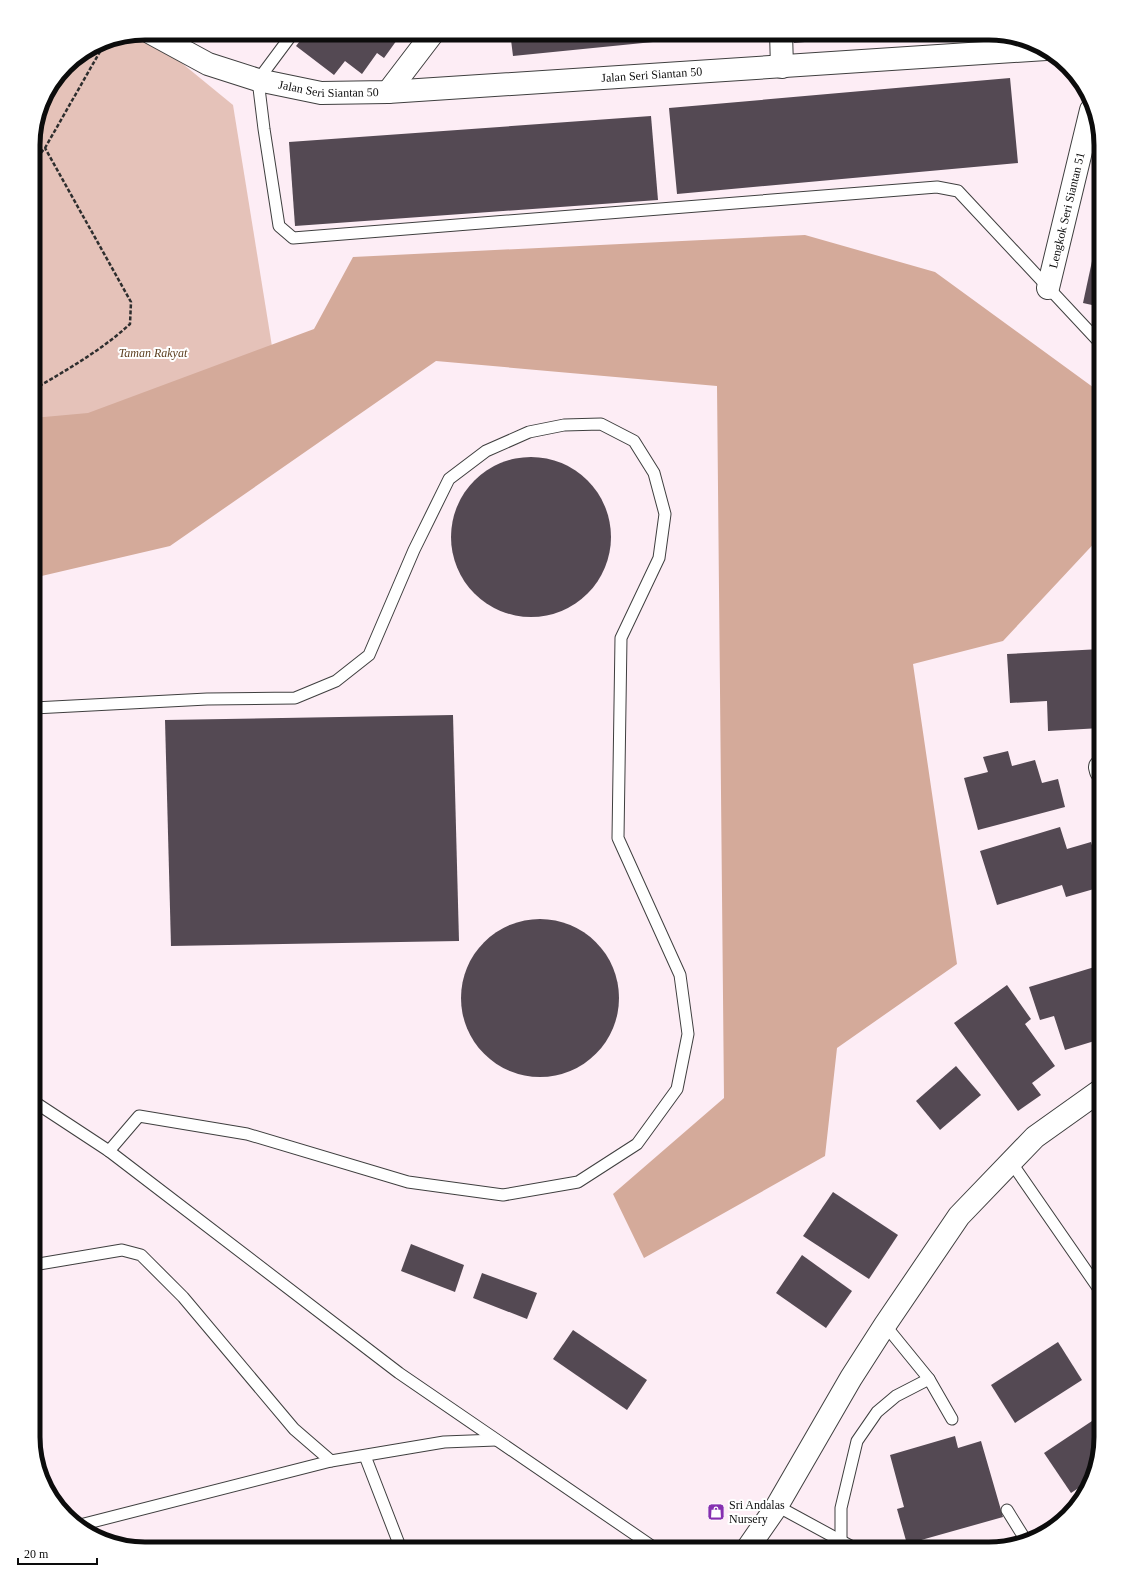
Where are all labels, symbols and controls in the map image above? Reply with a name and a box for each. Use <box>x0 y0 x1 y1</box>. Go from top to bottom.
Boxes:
street label: Jalan Seri Siantan 50 <box>601 64 703 85</box>
street label: Jalan Seri Siantan 50 <box>277 77 379 100</box>
street label: Lengkok Seri Siantan 51 <box>1046 151 1088 270</box>
park label: Taman Rakyat <box>119 346 188 360</box>
place label: Sri Andalas Nursery <box>729 1498 785 1526</box>
shop icon: Sri Andalas Nursery <box>706 1502 726 1522</box>
scale bar <box>18 1540 97 1566</box>
text: 20 m <box>24 1547 49 1561</box>

